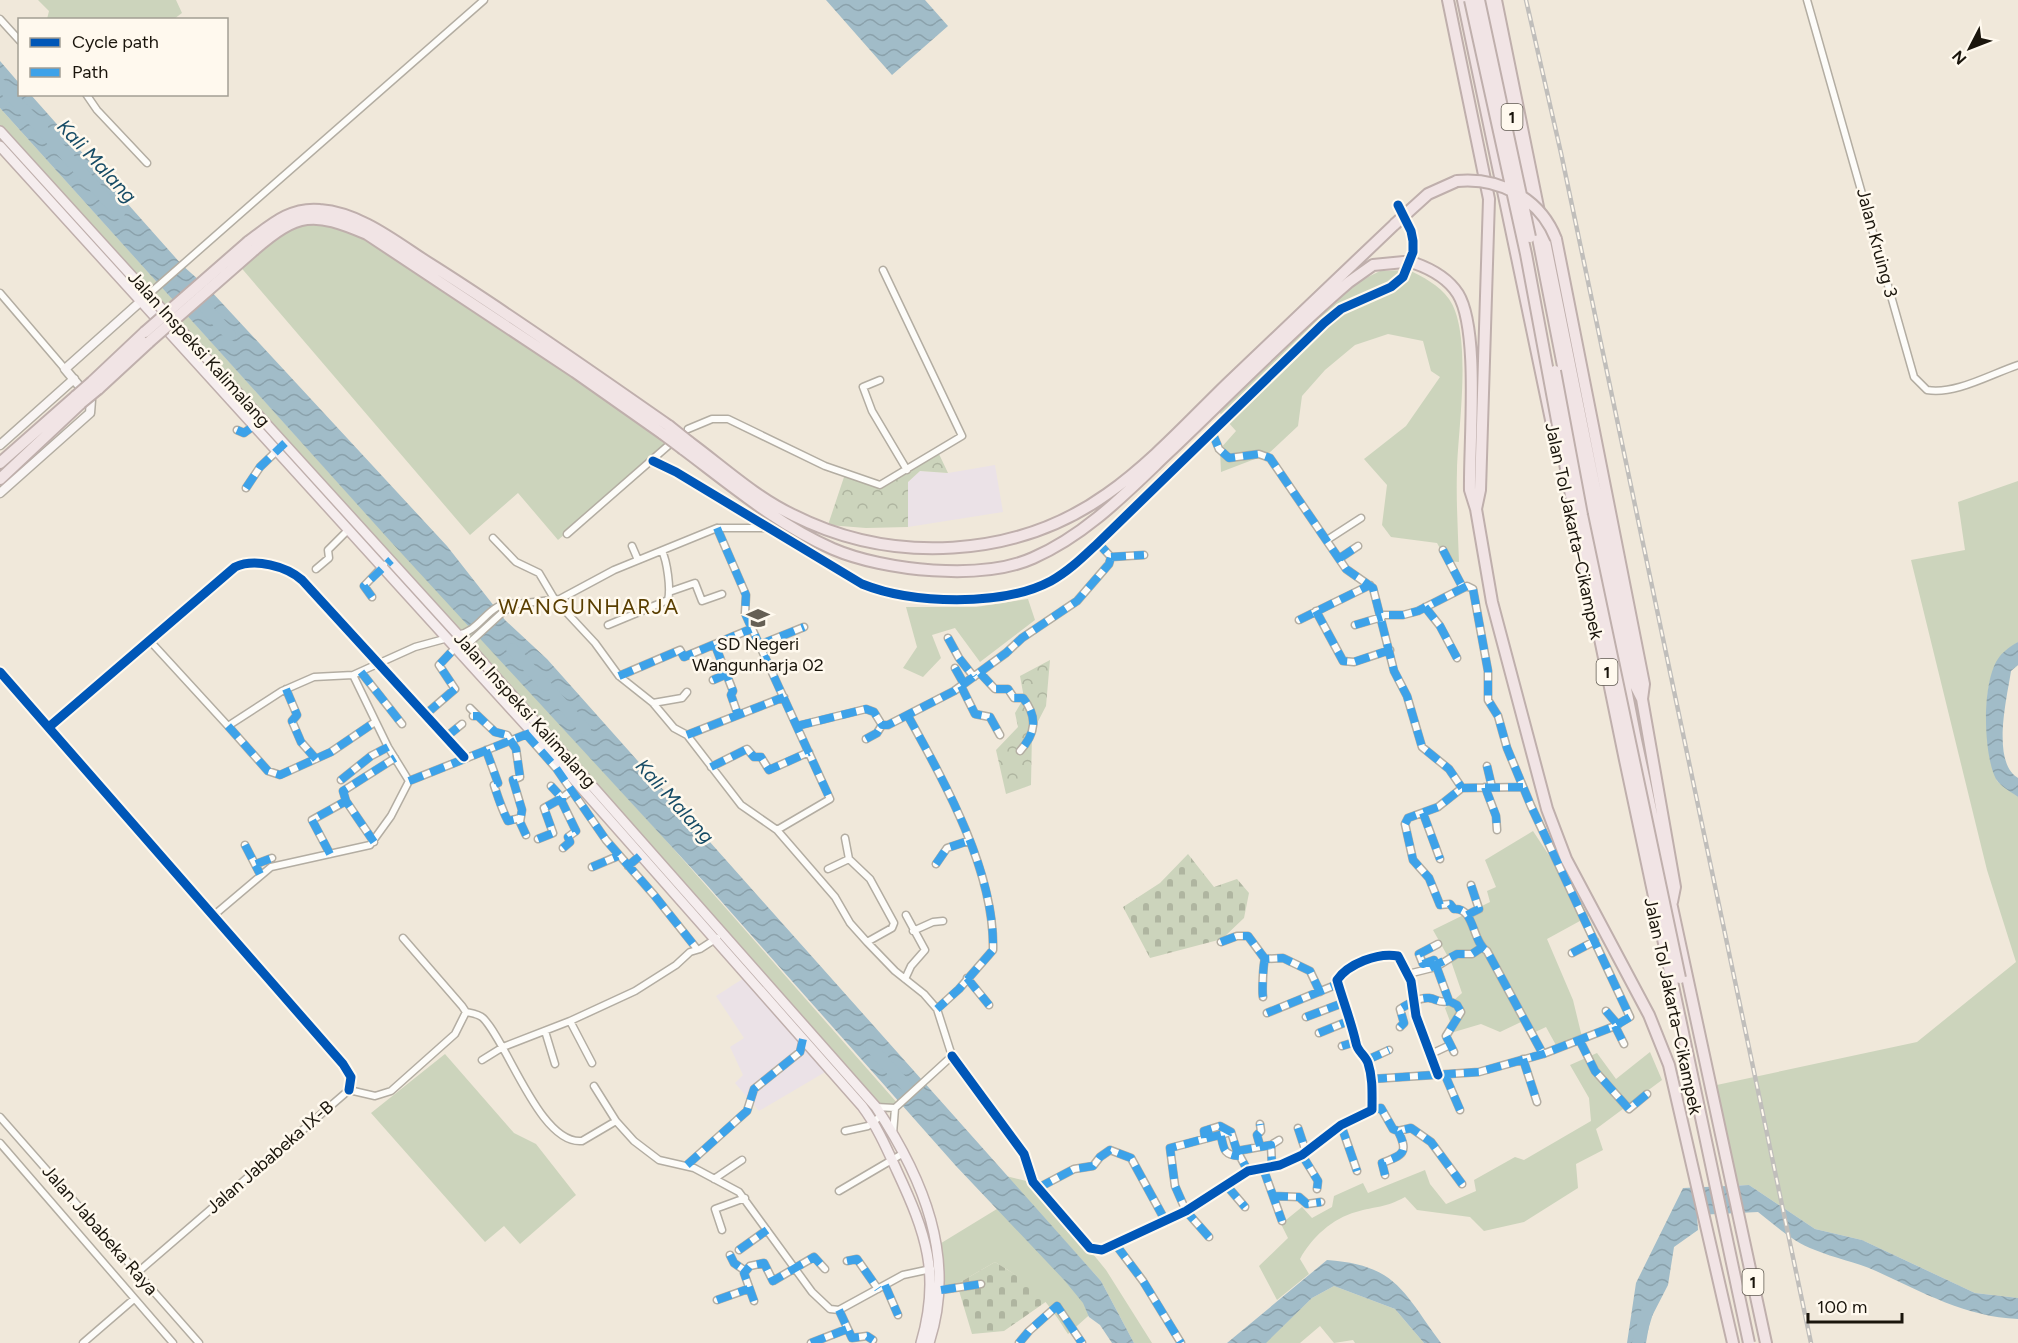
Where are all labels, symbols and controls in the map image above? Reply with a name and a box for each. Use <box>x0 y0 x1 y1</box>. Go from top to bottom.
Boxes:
legend <box>18 18 228 96</box>
north arrow <box>1940 18 2000 78</box>
text: Cycle path <box>72 31 159 53</box>
text: N <box>1948 47 1970 69</box>
text: Path <box>72 61 108 83</box>
road number: 1 <box>1502 104 1522 130</box>
water label: Kali Malang <box>52 114 142 208</box>
street label: Jalan Kruing 3 <box>1852 186 1902 300</box>
street label: Jalan Inspeksi Kalimalang <box>123 267 275 431</box>
street label: Jalan Tol Jakarta–Cikampek <box>1540 421 1608 642</box>
district label: WANGUNHARJA <box>498 594 680 619</box>
school or university icon: SD Negeri Wangunharja 02 <box>745 605 771 631</box>
street label: Jalan Inspeksi Kalimalang <box>449 628 601 792</box>
place label: SD Negeri Wangunharja 02 <box>692 633 824 676</box>
road number: 1 <box>1596 659 1618 685</box>
water label: Kali Malang <box>631 754 719 848</box>
street label: Jalan Tol Jakarta–Cikampek <box>1639 896 1707 1117</box>
street label: Jalan Jababeka IX-B <box>202 1096 338 1218</box>
street label: Jalan Jababeka Raya <box>37 1160 163 1300</box>
road number: 1 <box>1742 1269 1764 1295</box>
scale bar <box>1808 1286 1902 1324</box>
text: 100 m <box>1817 1296 1867 1318</box>

